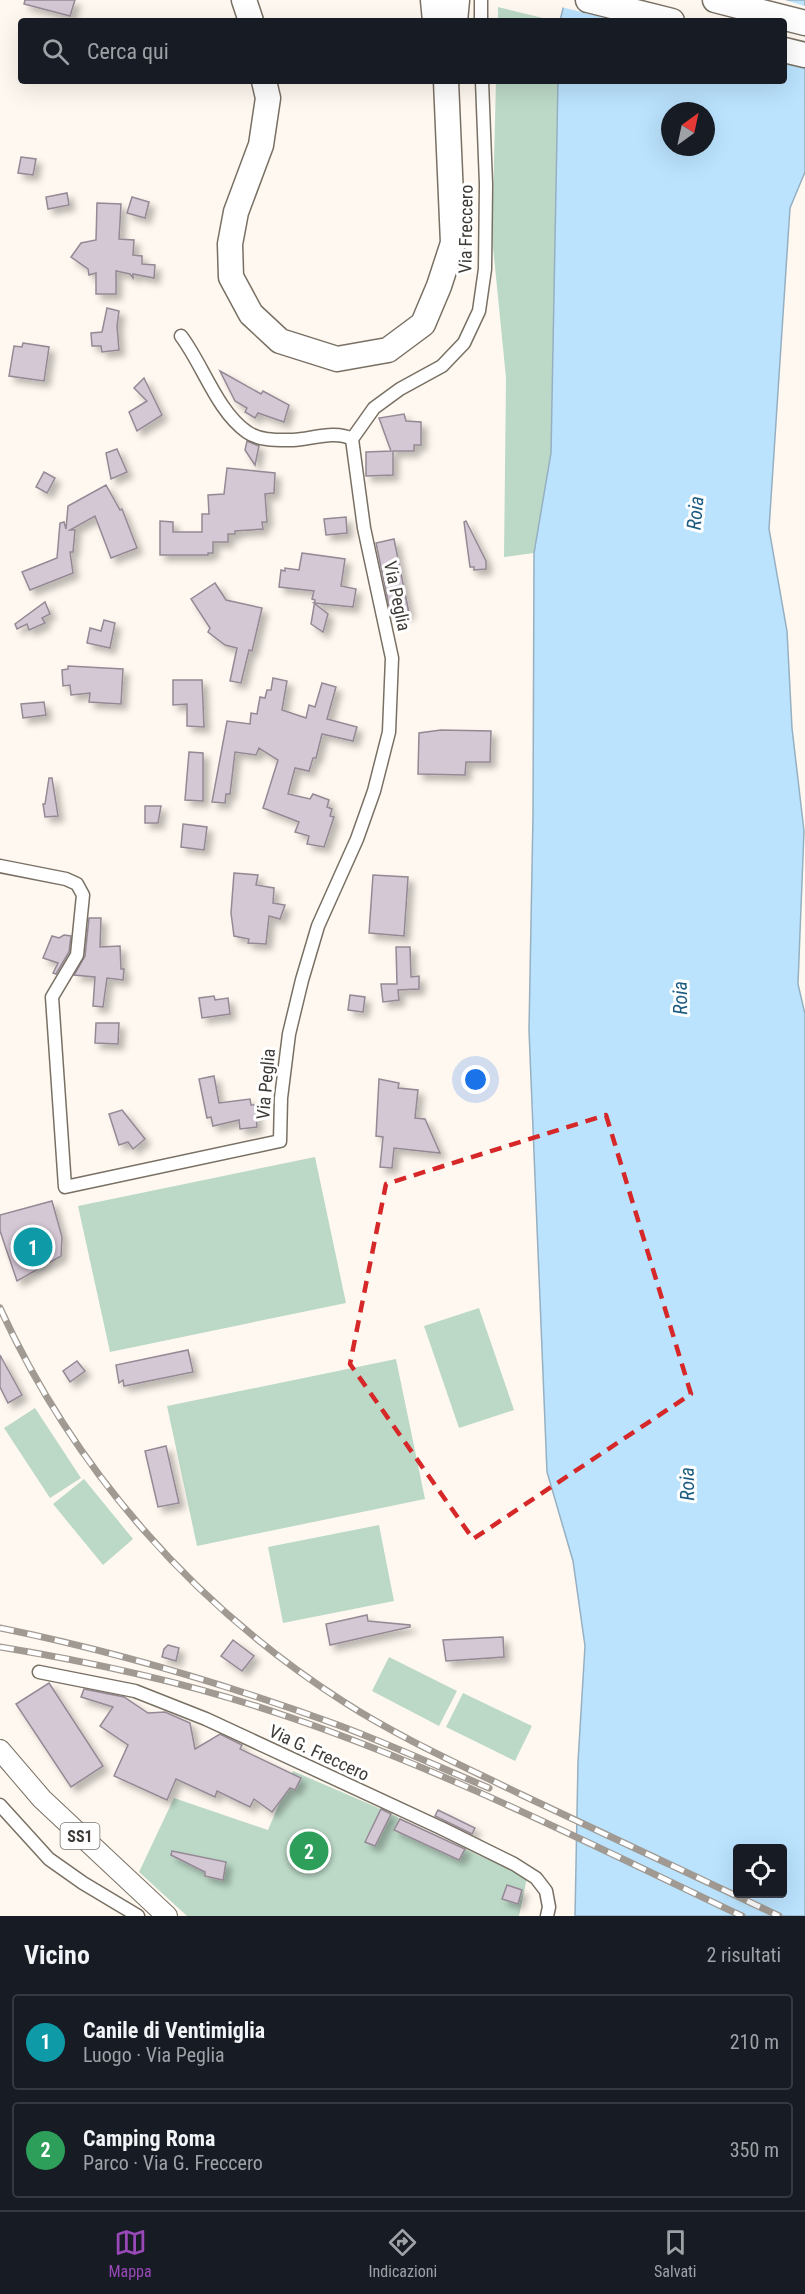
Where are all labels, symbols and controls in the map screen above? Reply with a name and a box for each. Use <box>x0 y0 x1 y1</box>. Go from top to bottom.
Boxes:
search box <box>18 18 787 84</box>
icon: search <box>39 35 72 68</box>
text: Cerca qui <box>87 39 169 64</box>
north arrow <box>661 102 715 156</box>
street label: Via Freccero <box>454 185 477 273</box>
water label: Roia <box>682 495 708 531</box>
street label: Via Peglia <box>380 559 415 633</box>
water label: Roia <box>668 981 692 1015</box>
street label: Via Peglia <box>252 1048 279 1120</box>
your location <box>461 1065 490 1094</box>
pin: 1 <box>14 1224 52 1270</box>
water label: Roia <box>675 1467 699 1501</box>
street label: Via G. Freccero <box>266 1720 373 1785</box>
road number: SS1 <box>60 1823 100 1849</box>
pin: 2 <box>290 1828 328 1874</box>
map controls <box>733 1844 787 1898</box>
button: locate <box>733 1844 787 1898</box>
text: Vicino <box>24 1940 90 1970</box>
text: 2 risultati <box>706 1943 781 1967</box>
text: Canile di Ventimiglia <box>83 2018 265 2043</box>
text: 1 <box>40 2030 51 2054</box>
text: 210 m <box>730 2030 779 2054</box>
text: Luogo · Via Peglia <box>83 2043 225 2067</box>
text: Camping Roma <box>83 2126 215 2151</box>
text: 2 <box>40 2138 51 2162</box>
text: 350 m <box>730 2138 779 2162</box>
text: Parco · Via G. Freccero <box>83 2151 263 2175</box>
tab: Mappa <box>108 2226 152 2281</box>
tab: Indicazioni <box>369 2226 437 2281</box>
tab: Salvati <box>654 2226 697 2281</box>

